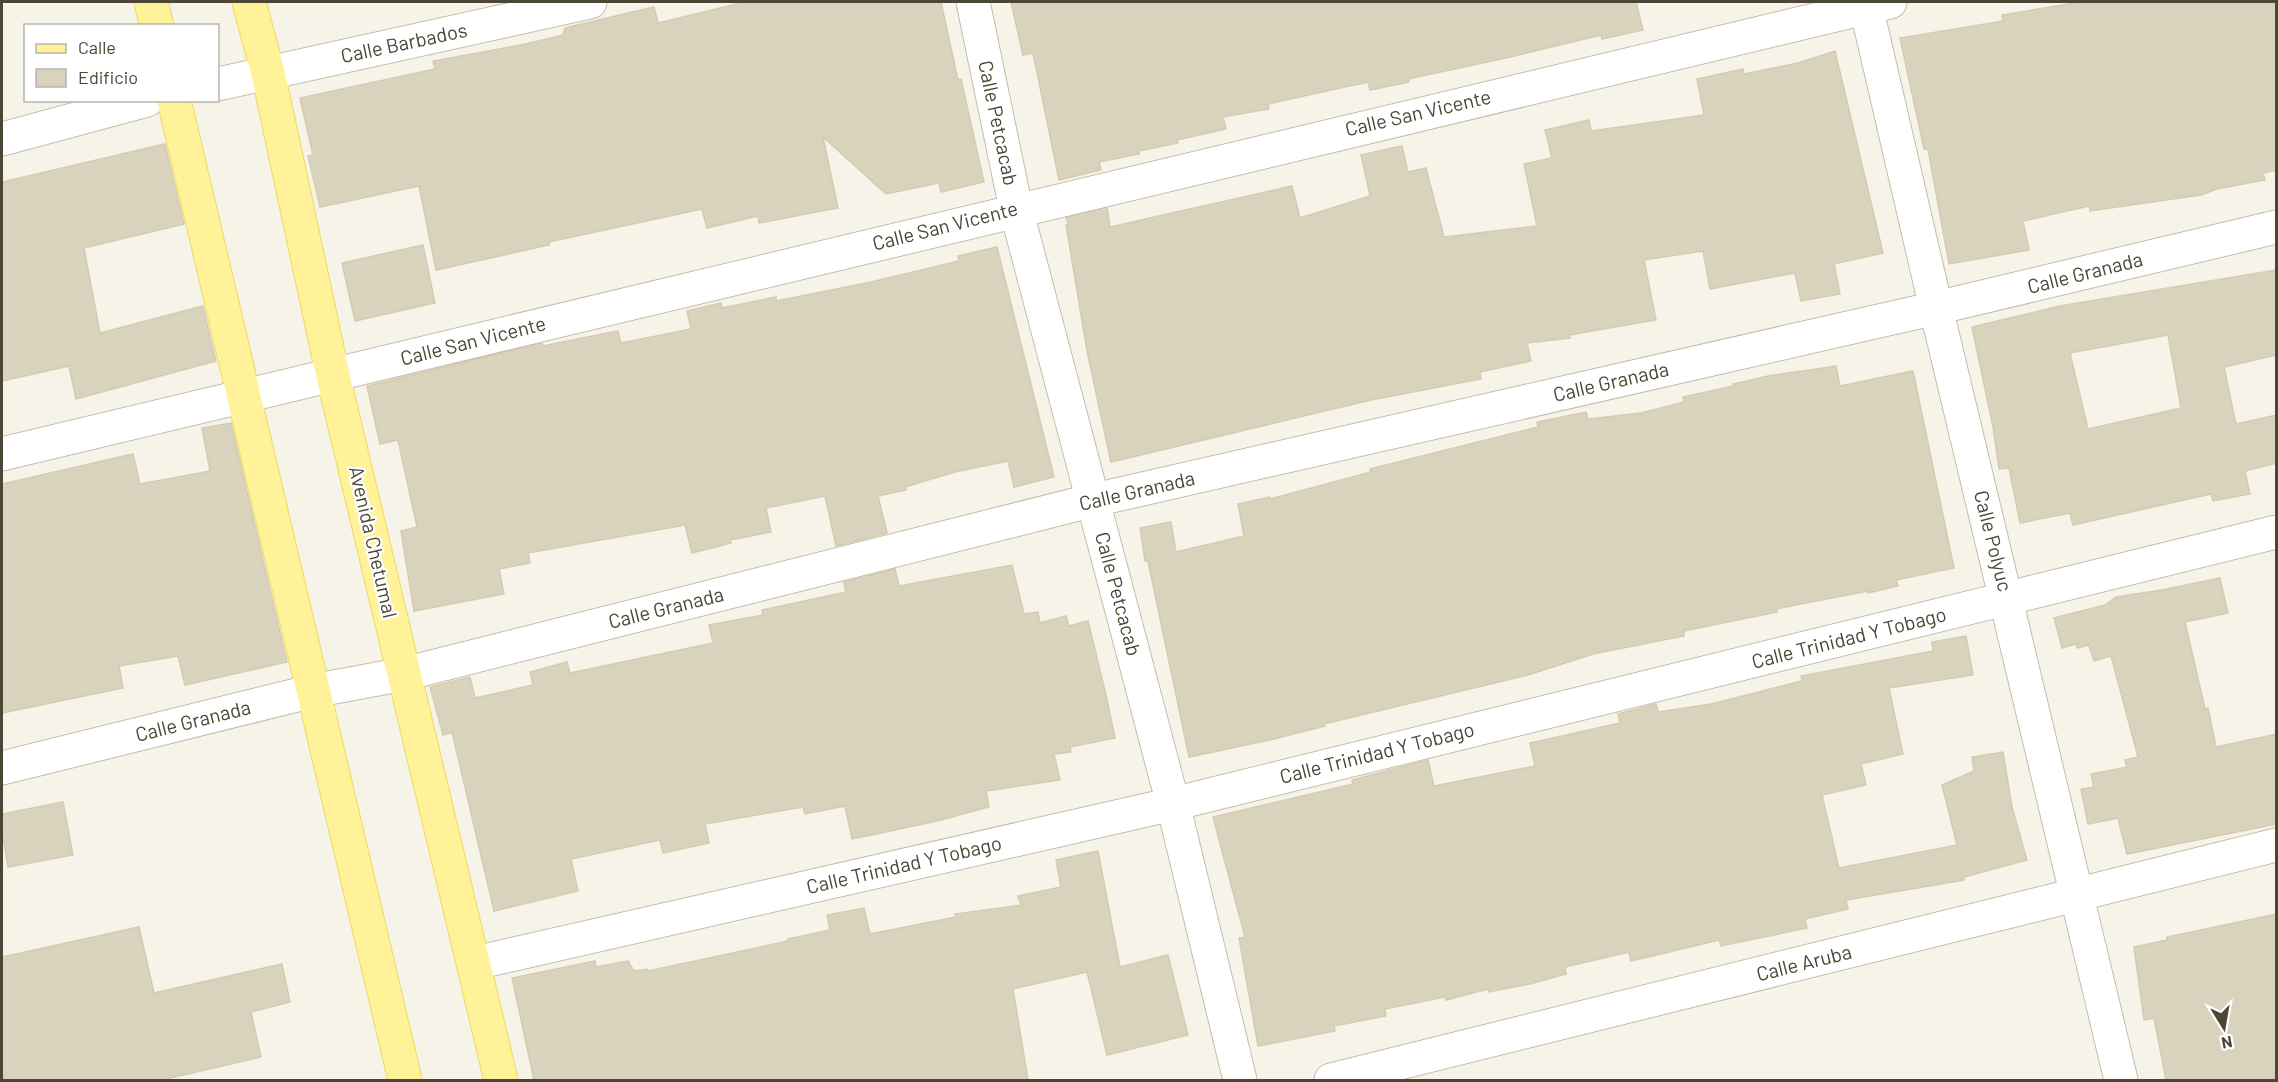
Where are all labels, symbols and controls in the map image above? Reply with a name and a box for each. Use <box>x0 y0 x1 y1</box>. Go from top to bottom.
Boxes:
street label: Calle Barbados <box>338 17 469 67</box>
legend <box>24 24 219 102</box>
text: Calle <box>78 36 116 58</box>
street label: Calle Petcacab <box>974 58 1024 188</box>
text: Edificio <box>78 66 138 88</box>
street label: Calle San Vicente <box>1342 84 1493 140</box>
street label: Calle San Vicente <box>870 195 1020 255</box>
street label: Calle Granada <box>2025 246 2145 298</box>
street label: Calle San Vicente <box>398 310 548 370</box>
street label: Calle Granada <box>1551 356 1671 406</box>
street label: Avenida Chetumal <box>345 464 403 620</box>
street label: Calle Granada <box>1077 465 1197 515</box>
street label: Calle Polyuc <box>1970 488 2018 594</box>
street label: Calle Petcacab <box>1091 529 1147 658</box>
street label: Calle Granada <box>606 581 726 633</box>
street label: Calle Trinidad Y Tobago <box>1749 601 1949 673</box>
street label: Calle Granada <box>133 694 253 746</box>
street label: Calle Trinidad Y Tobago <box>1277 716 1477 788</box>
street label: Calle Trinidad Y Tobago <box>804 830 1004 898</box>
street label: Calle Aruba <box>1754 939 1854 985</box>
north arrow <box>2194 998 2254 1058</box>
text: N <box>2220 1033 2234 1054</box>

